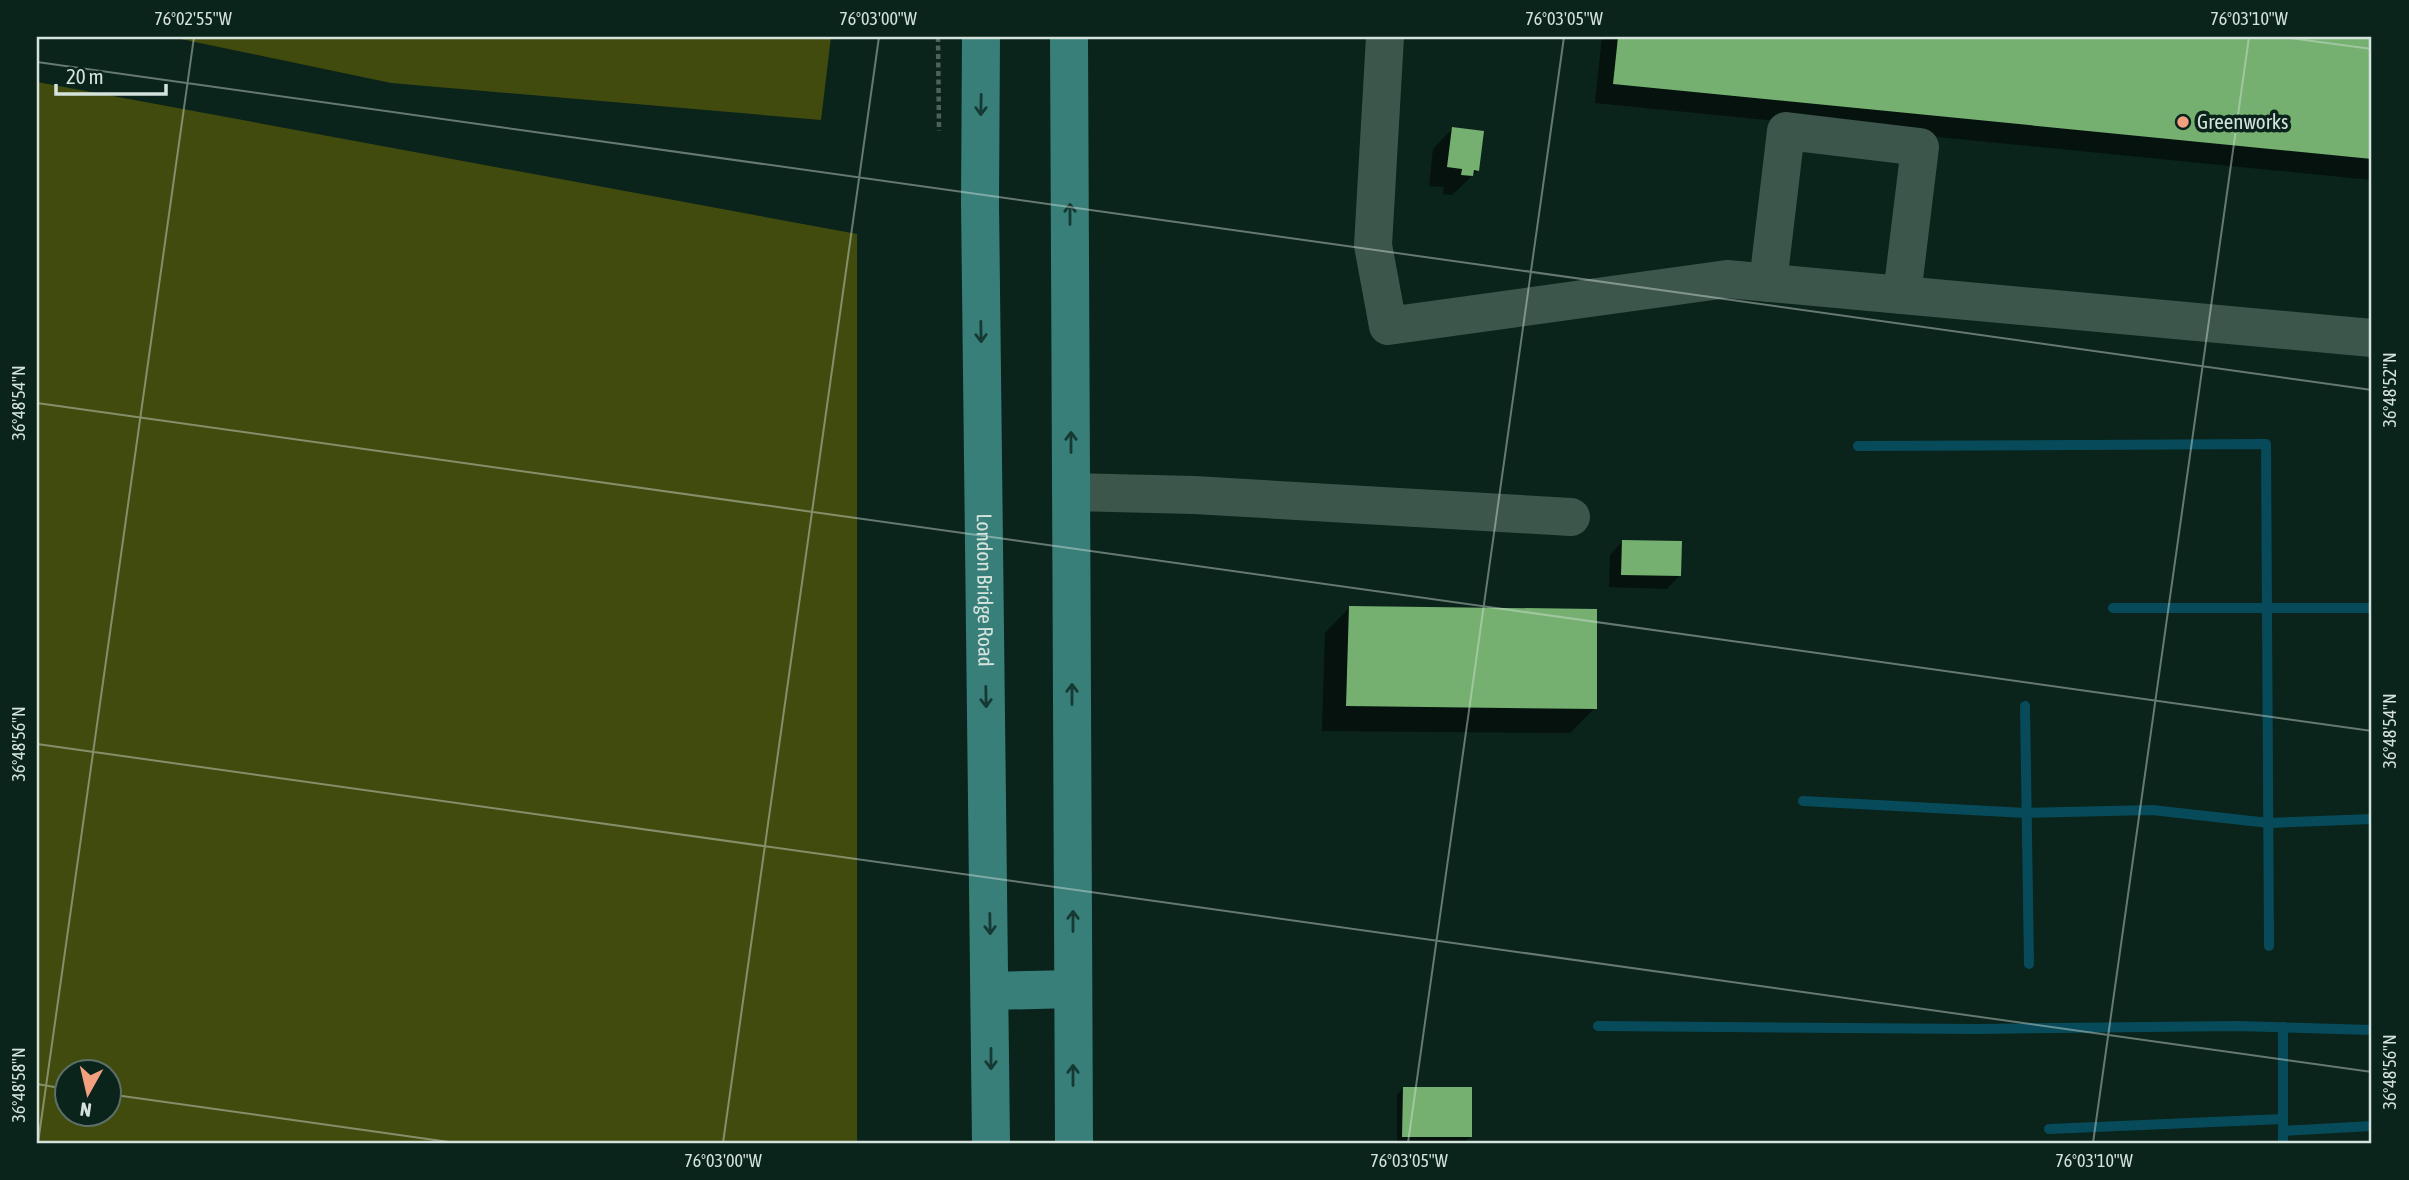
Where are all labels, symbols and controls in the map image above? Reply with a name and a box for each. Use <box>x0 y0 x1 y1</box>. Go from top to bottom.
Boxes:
text: 76°02'55"W <box>154 8 232 29</box>
text: 76°03'00"W <box>839 8 917 29</box>
text: 76°03'05"W <box>1525 8 1603 29</box>
text: 76°03'10"W <box>2210 8 2288 29</box>
scale bar <box>56 52 166 96</box>
text: 20 m <box>66 64 104 88</box>
one-way arrow <box>974 93 988 116</box>
place label: Greenworks <box>2197 109 2289 133</box>
marker: Greenworks <box>2175 114 2191 130</box>
one-way arrow <box>1063 203 1077 226</box>
one-way arrow <box>975 321 988 344</box>
text: 36°48'52"N <box>2379 352 2400 428</box>
text: 36°48'54"N <box>8 365 29 441</box>
one-way arrow <box>1064 430 1078 453</box>
street label: London Bridge Road <box>973 513 998 667</box>
one-way arrow <box>1065 682 1079 705</box>
one-way arrow <box>980 685 993 708</box>
text: 36°48'54"N <box>2379 693 2400 769</box>
text: 36°48'56"N <box>8 706 29 782</box>
one-way arrow <box>1066 910 1080 933</box>
one-way arrow <box>983 913 997 936</box>
text: 36°48'56"N <box>2379 1034 2400 1110</box>
text: 36°48'58"N <box>8 1047 29 1123</box>
one-way arrow <box>984 1047 998 1070</box>
north arrow <box>52 1058 122 1128</box>
one-way arrow <box>1066 1064 1080 1087</box>
text: N <box>79 1098 93 1122</box>
text: 76°03'00"W <box>684 1150 762 1171</box>
text: 76°03'05"W <box>1370 1150 1448 1171</box>
text: 76°03'10"W <box>2055 1150 2133 1171</box>

